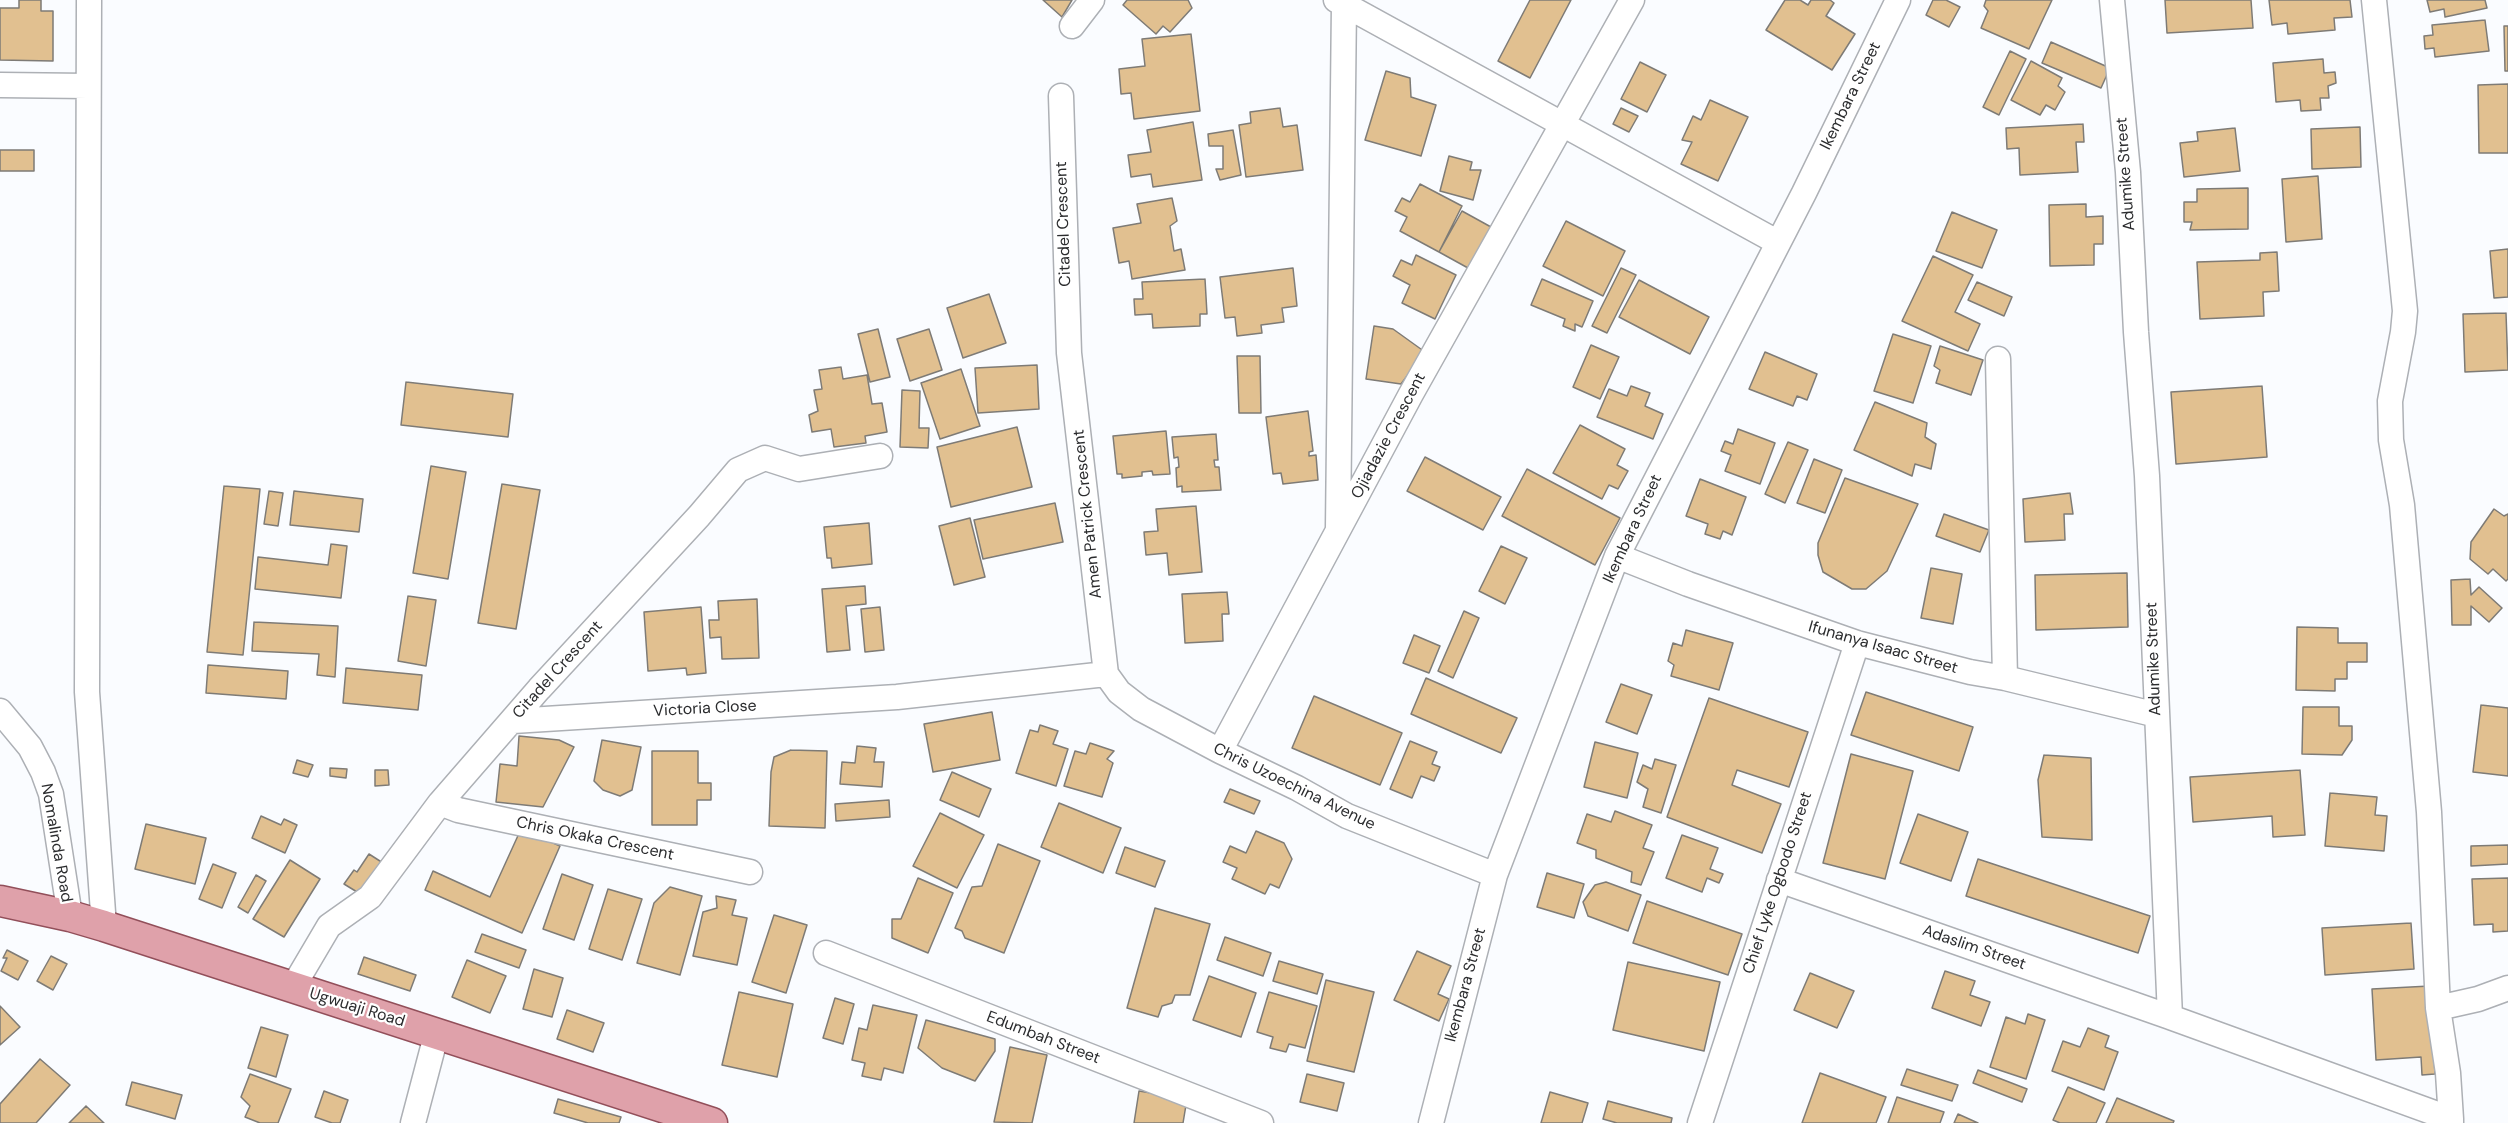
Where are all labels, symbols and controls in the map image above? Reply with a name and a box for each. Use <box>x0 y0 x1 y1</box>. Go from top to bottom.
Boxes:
street label: Ikembara Street <box>1817 39 1885 153</box>
street label: Adumike Street <box>2112 117 2140 231</box>
street label: Citadel Crescent <box>1052 161 1076 287</box>
street label: Ojiadazie Crescent <box>1348 370 1430 502</box>
street label: Amen Patrick Crescent <box>1070 428 1106 600</box>
street label: Ikembara Street <box>1599 472 1667 586</box>
street label: Adumike Street <box>2142 602 2166 716</box>
street label: Citadel Crescent <box>509 617 607 723</box>
street label: Ifunanya Isaac Street <box>1806 617 1960 679</box>
street label: Victoria Close <box>653 697 757 721</box>
street label: Chris Uzoechina Avenue <box>1210 739 1378 835</box>
street label: Nomalinda Road <box>36 782 76 904</box>
street label: Chief Lyke Ogbodo Street <box>1739 789 1817 977</box>
street label: Chris Okaka Crescent <box>514 813 676 865</box>
street label: Adaslim Street <box>1920 921 2028 975</box>
street label: Ikembara Street <box>1442 926 1490 1044</box>
street label: Ugwuaji Road <box>307 984 407 1032</box>
street label: Edumbah Street <box>984 1008 1102 1068</box>

